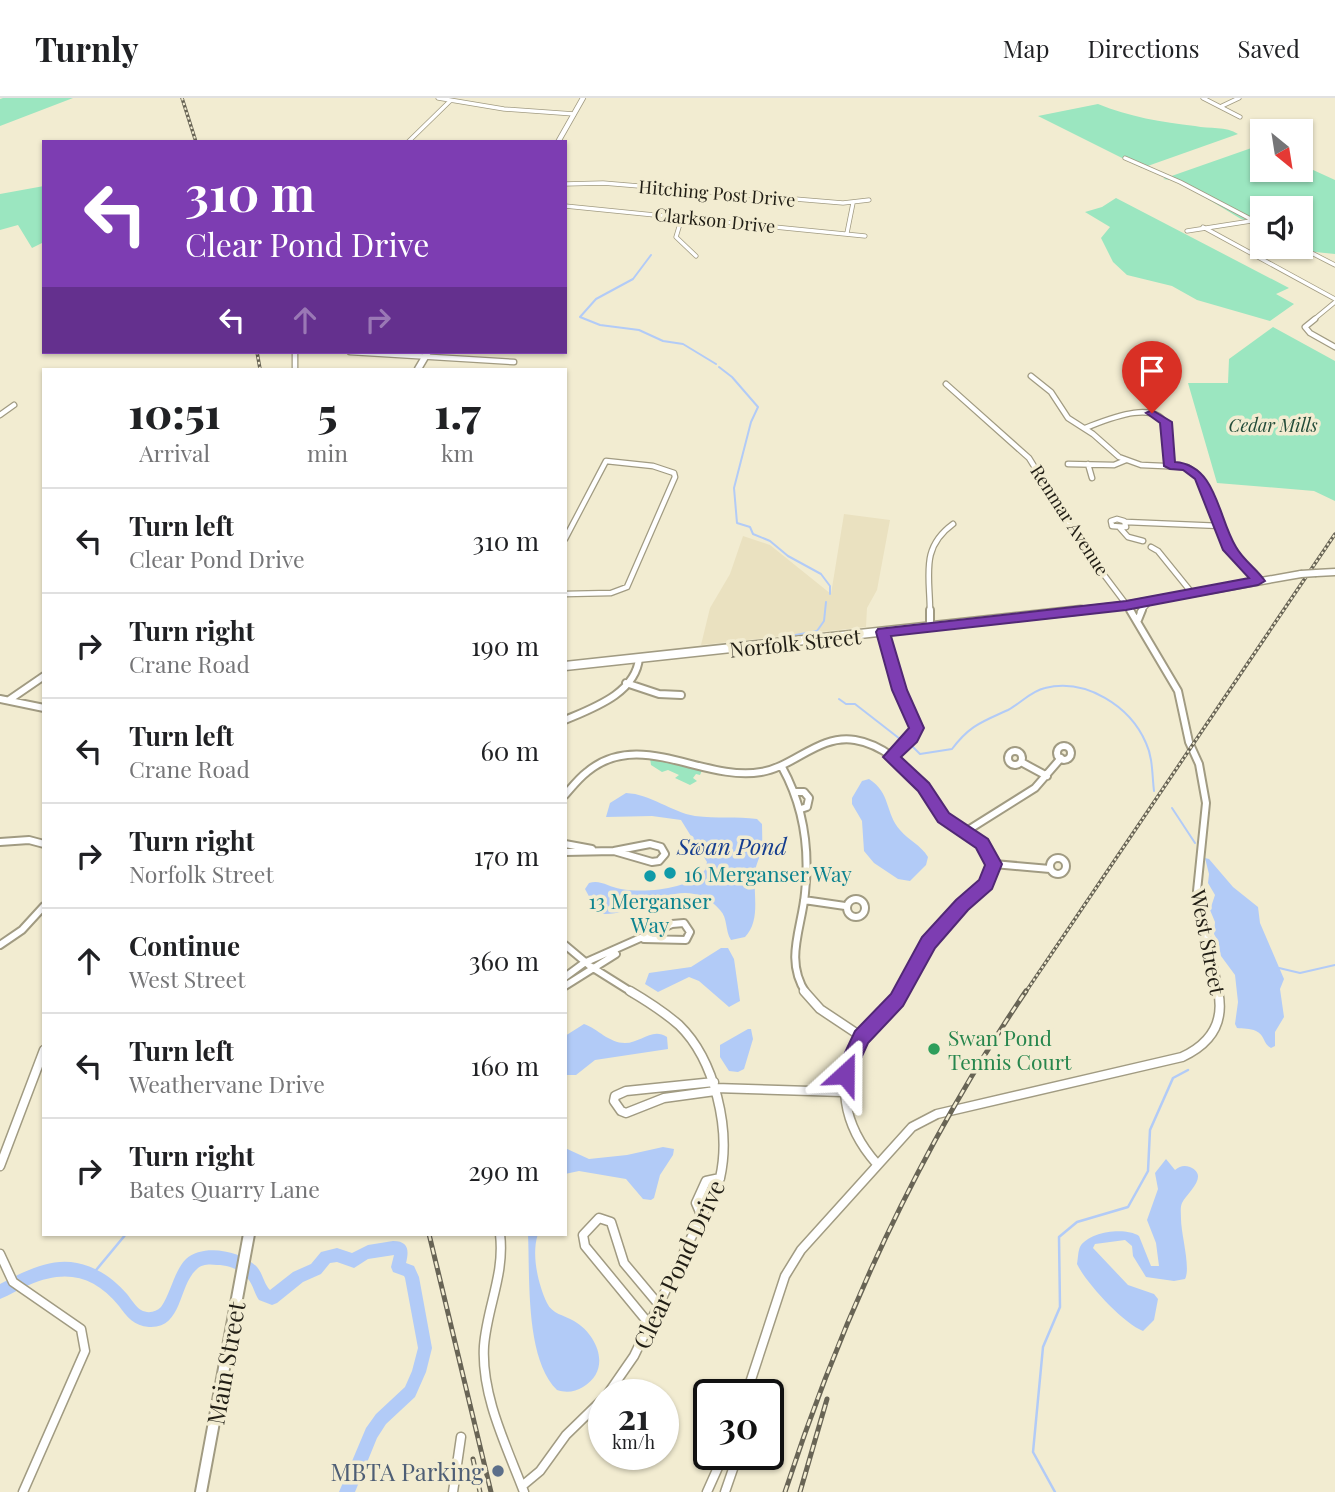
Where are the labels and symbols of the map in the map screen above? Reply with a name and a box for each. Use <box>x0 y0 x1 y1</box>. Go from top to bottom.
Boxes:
north arrow <box>1250 119 1312 182</box>
street label: Hitching Post Drive <box>638 174 796 212</box>
street label: Clarkson Drive <box>653 202 777 238</box>
pin <box>1122 341 1182 413</box>
park label: Cedar Mills <box>1228 413 1318 437</box>
street label: Renmar Avenue <box>1025 460 1115 580</box>
street label: Norfolk Street <box>728 621 863 663</box>
water label: Swan Pond <box>676 830 788 861</box>
place label: 16 Merganser Way <box>684 859 852 887</box>
marker: 16 Merganser Way <box>662 865 678 881</box>
marker: 13 Merganser Way <box>642 868 658 884</box>
place label: 13 Merganser Way <box>588 886 712 938</box>
street label: West Street <box>1185 886 1233 997</box>
place label: Swan Pond Tennis Court <box>948 1023 1072 1075</box>
position arrow <box>808 1037 882 1111</box>
marker: Swan Pond Tennis Court <box>926 1041 942 1057</box>
street label: Clear Pond Drive <box>625 1174 731 1354</box>
street label: Main Street <box>198 1298 252 1427</box>
speed limit sign: 30 <box>693 1379 784 1470</box>
place label: MBTA Parking <box>330 1455 484 1487</box>
marker: MBTA Parking <box>490 1463 506 1479</box>

